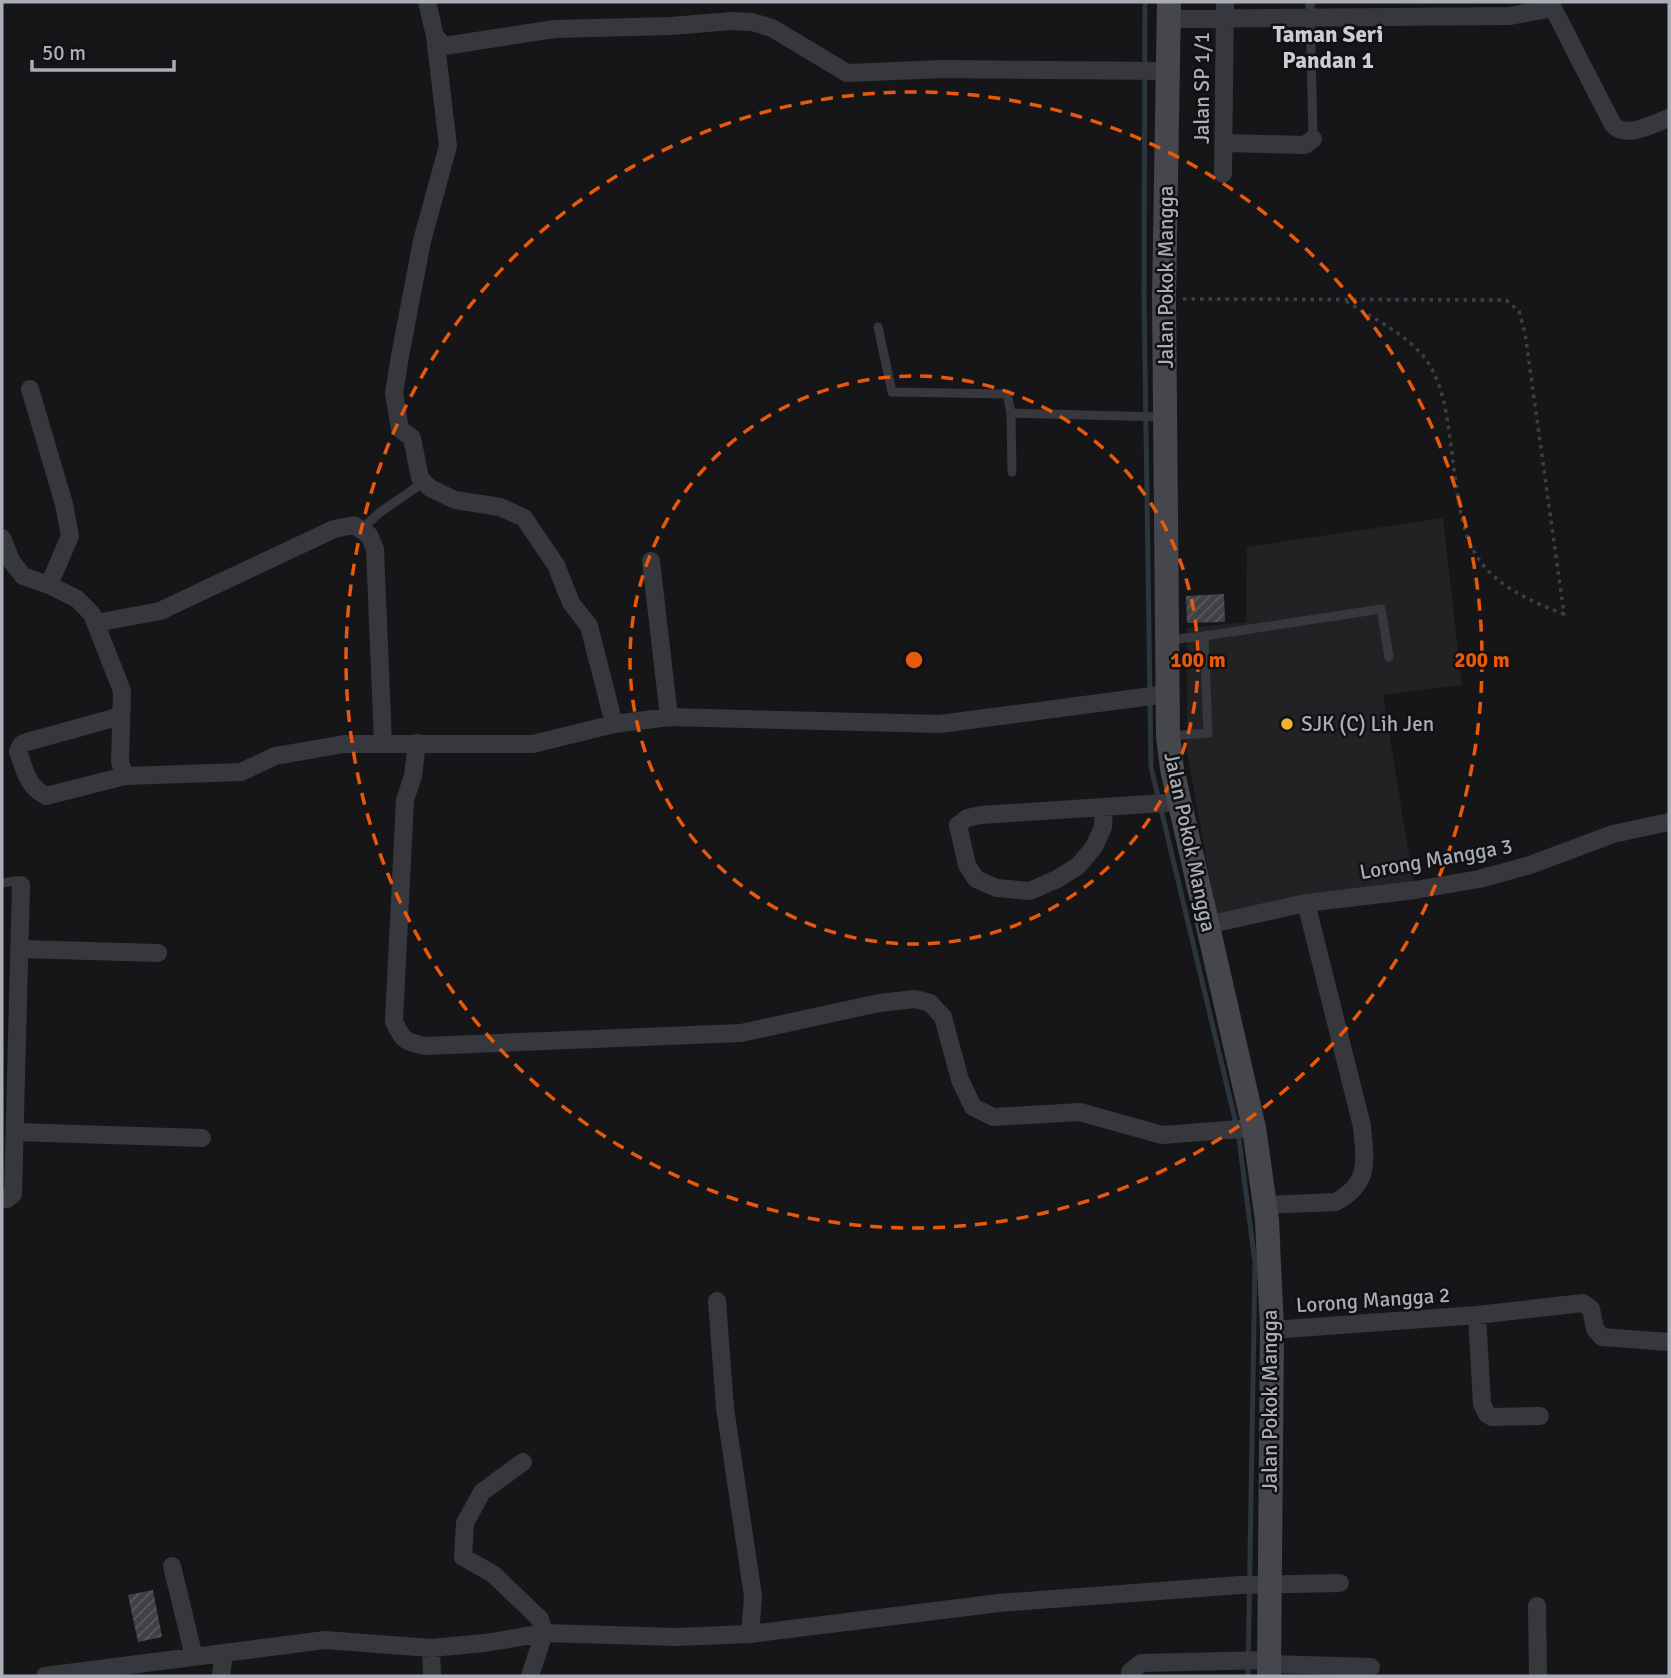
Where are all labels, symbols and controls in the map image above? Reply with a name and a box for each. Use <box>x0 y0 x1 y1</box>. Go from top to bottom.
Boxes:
district label: Taman Seri Pandan 1 <box>1273 20 1383 75</box>
scale bar <box>32 28 173 72</box>
street label: Jalan SP 1/1 <box>1189 32 1215 144</box>
text: 50 m <box>42 40 86 66</box>
street label: Jalan Pokok Mangga <box>1153 186 1179 368</box>
text: 100 m <box>1170 647 1226 673</box>
text: 200 m <box>1454 647 1510 673</box>
centre of rings <box>902 648 926 672</box>
place label: SJK (C) Lih Jen <box>1301 711 1434 737</box>
marker: SJK (C) Lih Jen <box>1279 716 1295 732</box>
street label: Jalan Pokok Mangga <box>1158 750 1222 934</box>
street label: Lorong Mangga 3 <box>1358 833 1514 885</box>
street label: Lorong Mangga 2 <box>1295 1282 1451 1318</box>
street label: Jalan Pokok Mangga <box>1257 1310 1283 1492</box>

